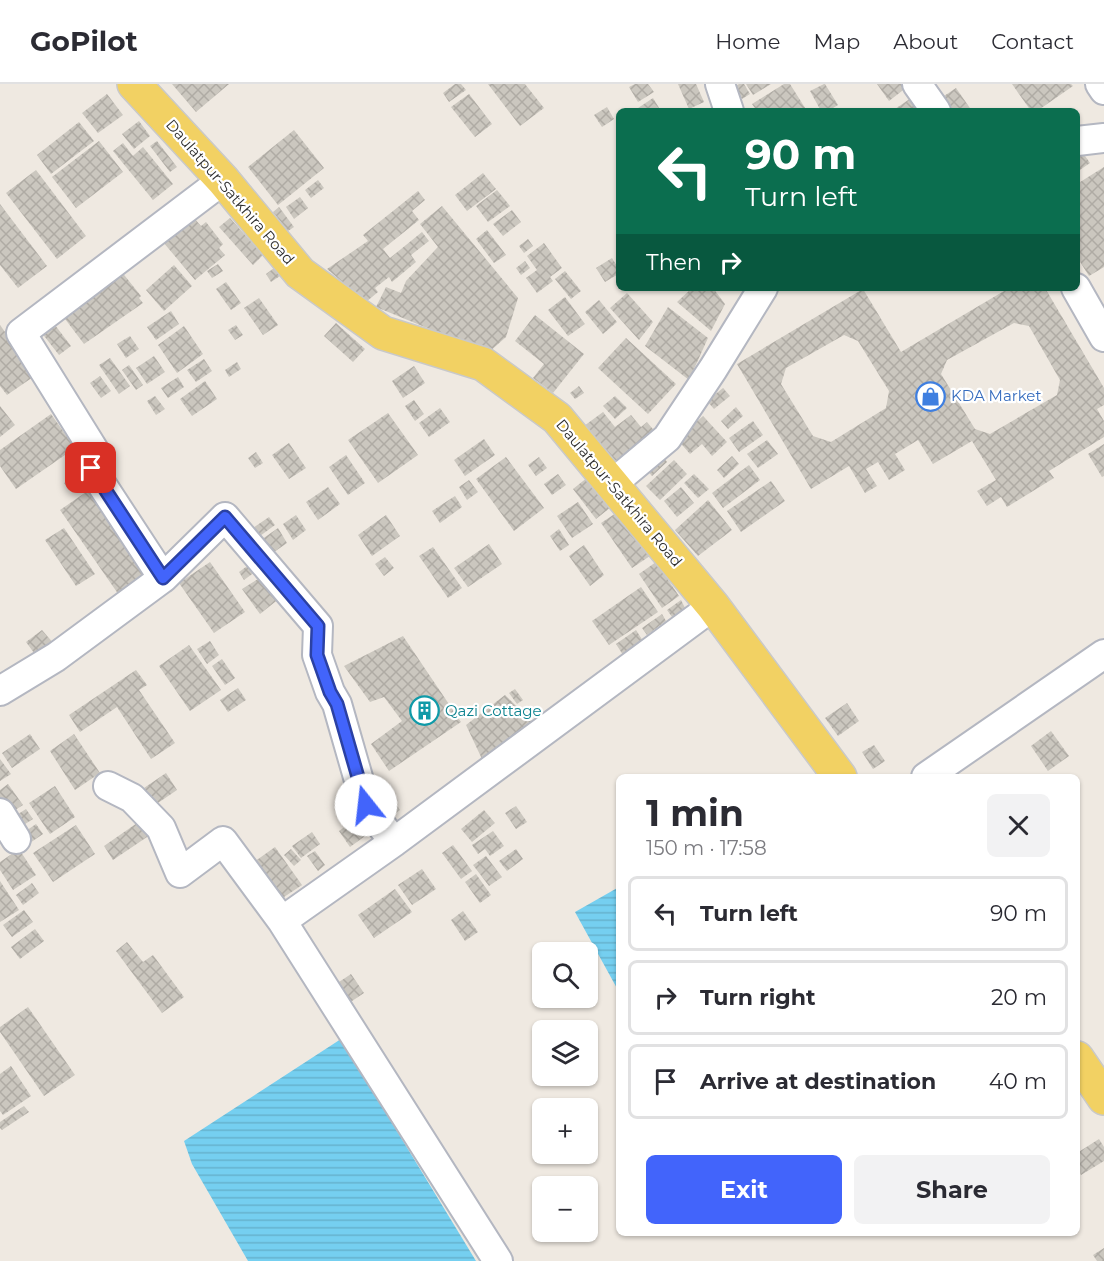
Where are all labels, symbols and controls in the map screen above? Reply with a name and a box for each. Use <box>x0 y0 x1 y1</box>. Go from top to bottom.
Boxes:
text: GoPilot <box>30 24 138 58</box>
text: Home <box>715 29 780 54</box>
text: Map <box>813 29 860 54</box>
text: About <box>893 29 958 54</box>
text: Contact <box>991 29 1074 54</box>
street label: Daulatpur-Satkhira Road <box>162 115 299 268</box>
text: 90 m <box>745 128 856 180</box>
icon: left <box>646 132 724 210</box>
text: Turn left <box>745 180 858 213</box>
icon: right <box>714 246 747 279</box>
text: Then <box>646 249 702 276</box>
shop icon: KDA Market <box>914 380 946 412</box>
place label: KDA Market <box>951 386 1041 405</box>
street label: Daulatpur-Satkhira Road <box>552 415 687 570</box>
pin <box>65 442 116 493</box>
icon: arrive <box>74 451 107 484</box>
building icon: Qazi Cottage <box>408 695 440 727</box>
place label: Qazi Cottage <box>445 701 542 720</box>
position arrow <box>334 773 398 837</box>
text: 1 min <box>646 791 744 835</box>
button: close <box>987 794 1050 857</box>
text: 150 m · 17:58 <box>646 836 767 860</box>
icon: left <box>649 897 682 930</box>
text: Turn left <box>700 900 798 927</box>
text: 90 m <box>990 900 1047 927</box>
map controls <box>532 942 598 1242</box>
button: search <box>532 942 598 1008</box>
icon: right <box>649 981 682 1014</box>
text: Turn right <box>700 984 815 1011</box>
text: 20 m <box>991 984 1047 1011</box>
button: layers <box>532 1020 598 1086</box>
icon: arrive <box>649 1065 682 1098</box>
text: Arrive at destination <box>700 1068 936 1095</box>
text: 40 m <box>989 1068 1047 1095</box>
button: + <box>532 1098 598 1164</box>
button: Exit <box>646 1155 842 1224</box>
button: Share <box>854 1155 1050 1224</box>
button: − <box>532 1176 598 1242</box>

